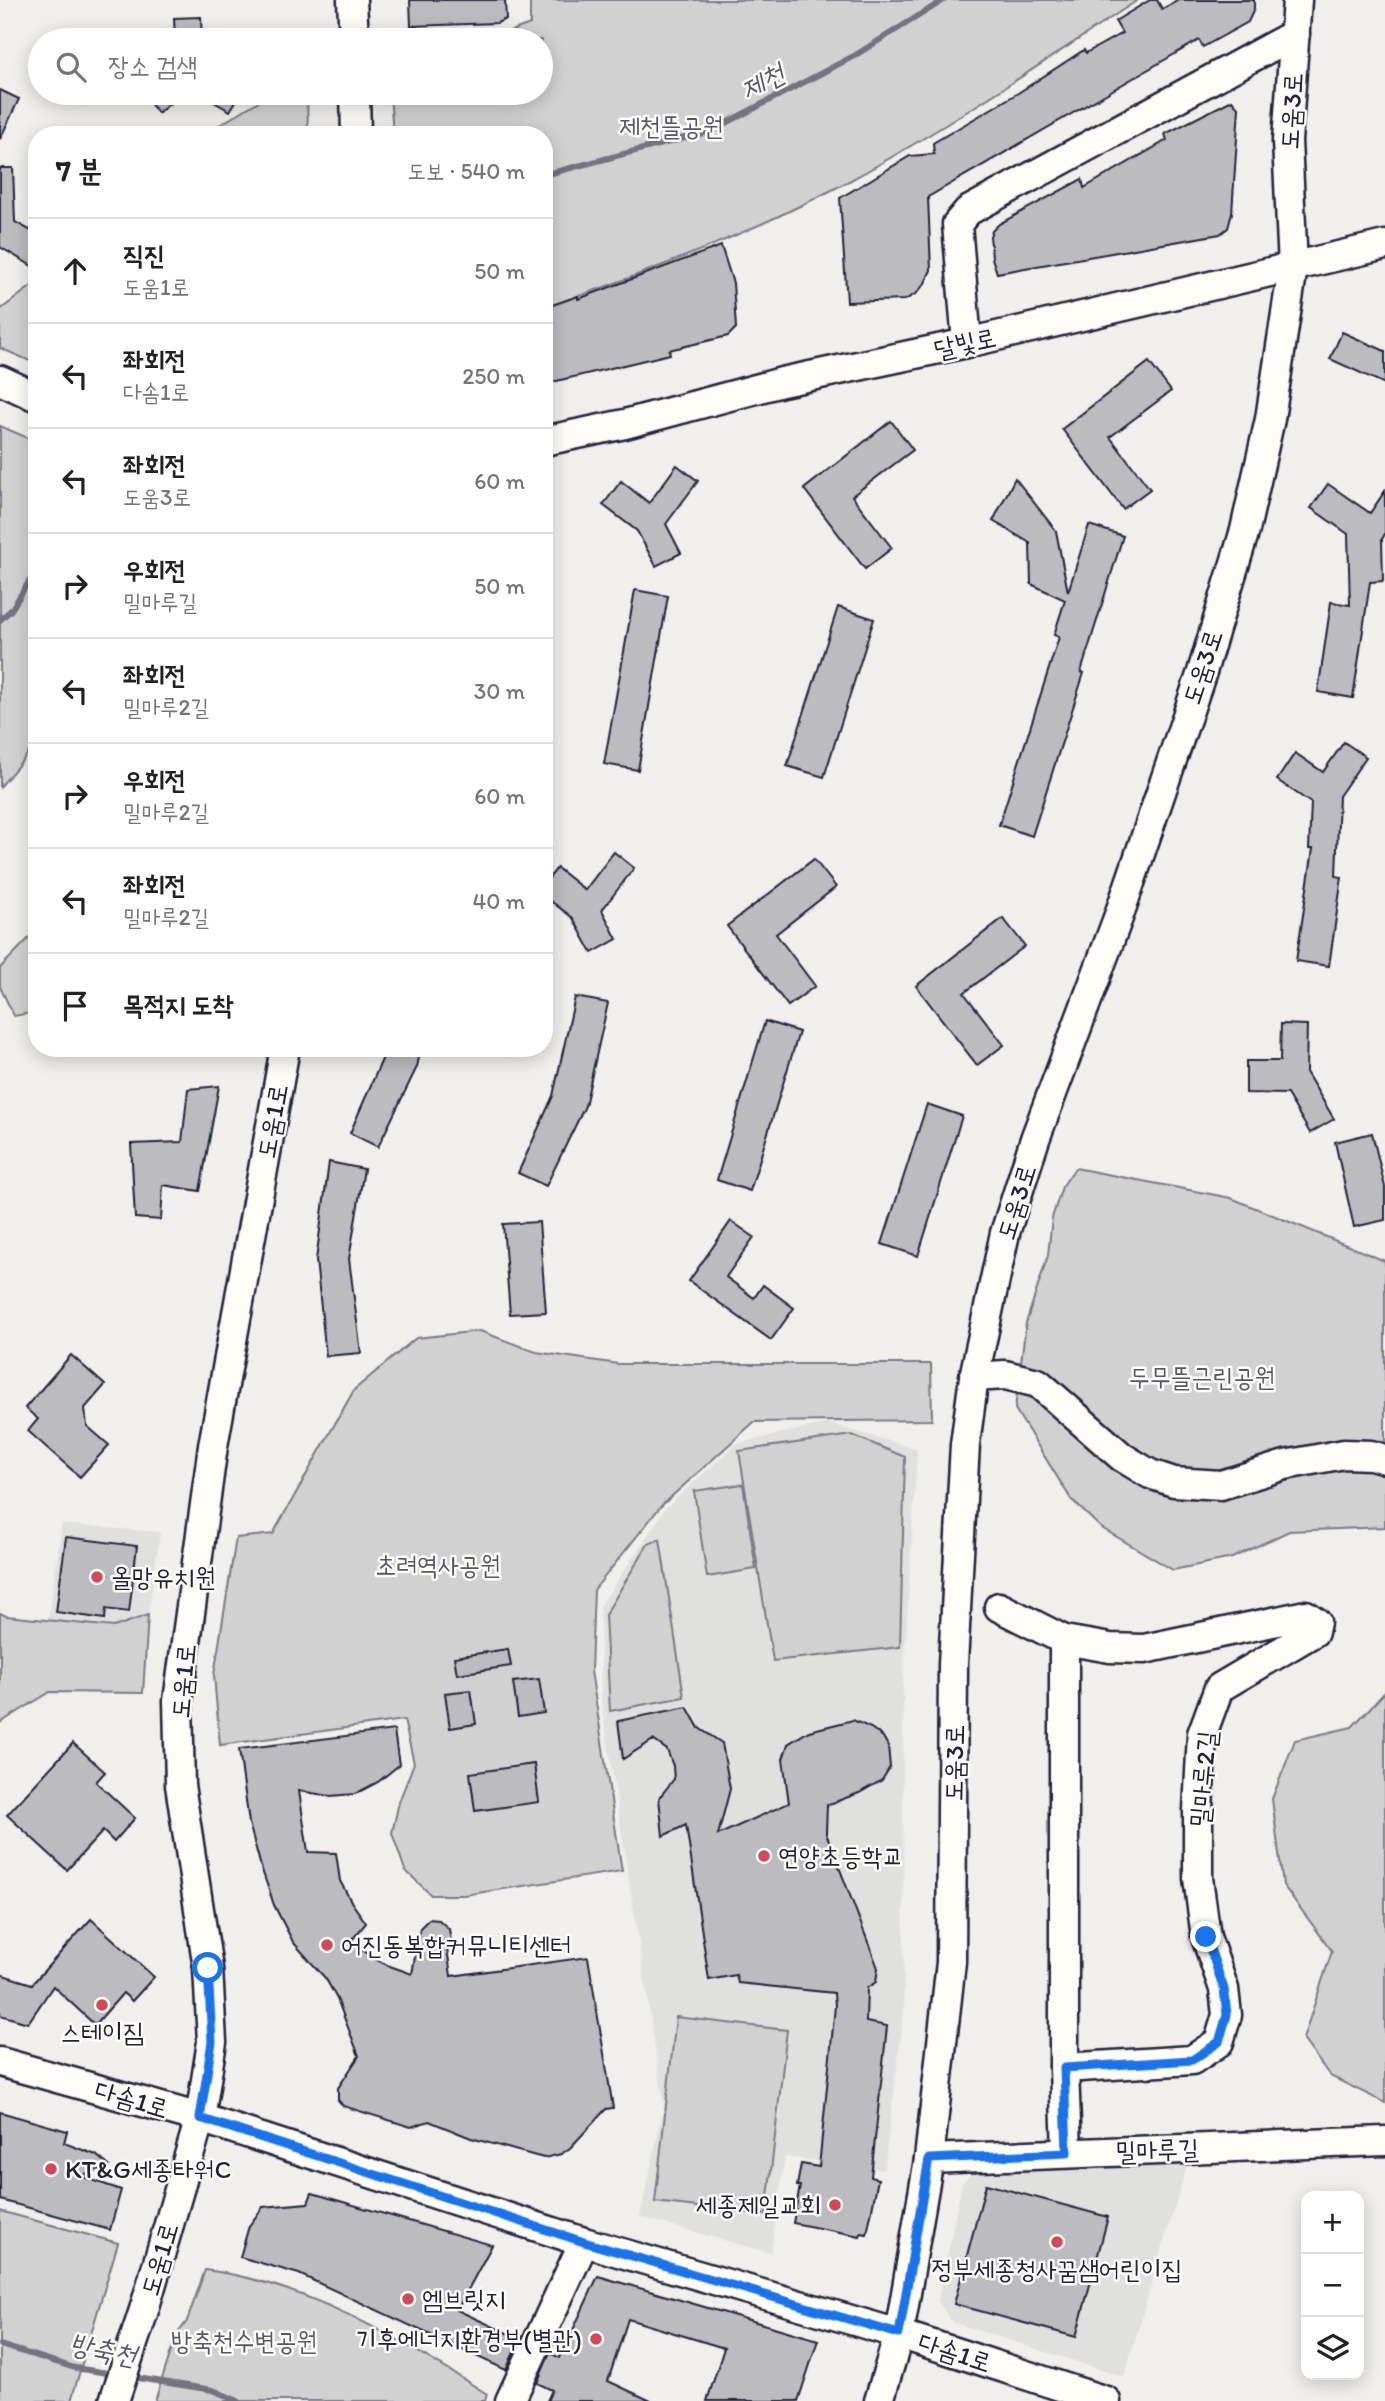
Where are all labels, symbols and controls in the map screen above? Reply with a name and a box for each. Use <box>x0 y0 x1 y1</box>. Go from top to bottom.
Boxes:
search box <box>28 28 553 105</box>
icon: search <box>52 48 90 86</box>
text: 장소 검색 <box>108 50 198 82</box>
water label: 제천 <box>734 54 792 107</box>
street label: 도움3로 <box>1273 72 1309 150</box>
park label: 제천뜰공원 <box>619 110 723 142</box>
text: 7 분 <box>56 152 102 189</box>
text: 도보 · 540 m <box>408 157 525 185</box>
text: 직진 <box>123 239 165 271</box>
icon: ahead <box>56 252 94 290</box>
text: 50 m <box>474 257 525 285</box>
text: 도움1로 <box>123 273 189 301</box>
street label: 달빛로 <box>931 321 999 365</box>
text: 좌회전 <box>123 344 186 376</box>
icon: left <box>56 357 94 395</box>
text: 250 m <box>462 362 525 390</box>
text: 다솜1로 <box>123 378 189 406</box>
text: 좌회전 <box>123 449 186 481</box>
icon: left <box>56 462 94 500</box>
text: 60 m <box>474 467 525 495</box>
text: 도움3로 <box>123 483 191 511</box>
text: 우회전 <box>123 554 186 586</box>
icon: right <box>56 567 94 605</box>
text: 50 m <box>474 572 525 600</box>
text: 밀마루길 <box>123 588 197 616</box>
street label: 도움3로 <box>1175 625 1229 709</box>
text: 좌회전 <box>123 659 186 691</box>
icon: left <box>56 672 94 710</box>
text: 30 m <box>474 677 525 705</box>
text: 밀마루2길 <box>123 693 209 721</box>
text: 우회전 <box>123 764 186 796</box>
icon: right <box>56 777 94 815</box>
text: 60 m <box>474 782 525 810</box>
text: 밀마루2길 <box>123 798 209 826</box>
text: 좌회전 <box>123 869 186 901</box>
icon: left <box>56 882 94 920</box>
text: 40 m <box>472 887 525 915</box>
text: 밀마루2길 <box>123 903 209 931</box>
icon: arrive <box>56 987 94 1025</box>
text: 목적지 도착 <box>123 989 233 1021</box>
street label: 도움1로 <box>250 1081 294 1161</box>
street label: 도움3로 <box>989 1161 1043 1243</box>
park label: 두무뜰근린공원 <box>1129 1361 1275 1393</box>
park label: 초려역사공원 <box>375 1549 501 1581</box>
place label: 올망유치원 <box>111 1561 216 1593</box>
marker: 올망유치원 <box>89 1569 105 1585</box>
street label: 도움1로 <box>164 1642 202 1720</box>
street label: 도움3로 <box>937 1724 971 1802</box>
street label: 밀마루2길 <box>1183 1729 1223 1829</box>
place label: 연양초등학교 <box>778 1840 904 1872</box>
marker: 연양초등학교 <box>756 1848 772 1864</box>
route end <box>1190 1921 1221 1952</box>
place label: 어진동복합커뮤니티센터 <box>341 1929 571 1961</box>
marker: 어진동복합커뮤니티센터 <box>319 1937 335 1953</box>
route start <box>192 1952 223 1983</box>
marker: 스테이짐 <box>94 1997 110 2013</box>
place label: 스테이짐 <box>60 2016 144 2048</box>
street label: 다솜1로 <box>92 2073 172 2125</box>
street label: 밀마루길 <box>1115 2133 1199 2167</box>
place label: KT&G세종타워C <box>65 2153 231 2185</box>
marker: KT&G세종타워C <box>43 2161 59 2177</box>
place label: 세종제일교회 <box>695 2189 821 2221</box>
map controls <box>1301 2191 1364 2380</box>
button: + <box>1301 2191 1364 2254</box>
marker: 세종제일교회 <box>827 2197 843 2213</box>
street label: 도움1로 <box>133 2219 185 2299</box>
marker: 정부세종청사꿈샘어린이집 <box>1049 2234 1065 2250</box>
place label: 정부세종청사꿈샘어린이집 <box>931 2253 1183 2285</box>
button: − <box>1301 2254 1364 2317</box>
place label: 엠브릿지 <box>422 2283 506 2315</box>
marker: 엠브릿지 <box>400 2291 416 2307</box>
button: layers <box>1301 2317 1364 2380</box>
place label: 기후에너지환경부(별관) <box>356 2323 582 2355</box>
park label: 방축천수변공원 <box>171 2325 317 2357</box>
street label: 다솜1로 <box>914 2325 996 2379</box>
water label: 방축천 <box>67 2326 142 2373</box>
marker: 기후에너지환경부(별관) <box>588 2331 604 2347</box>

